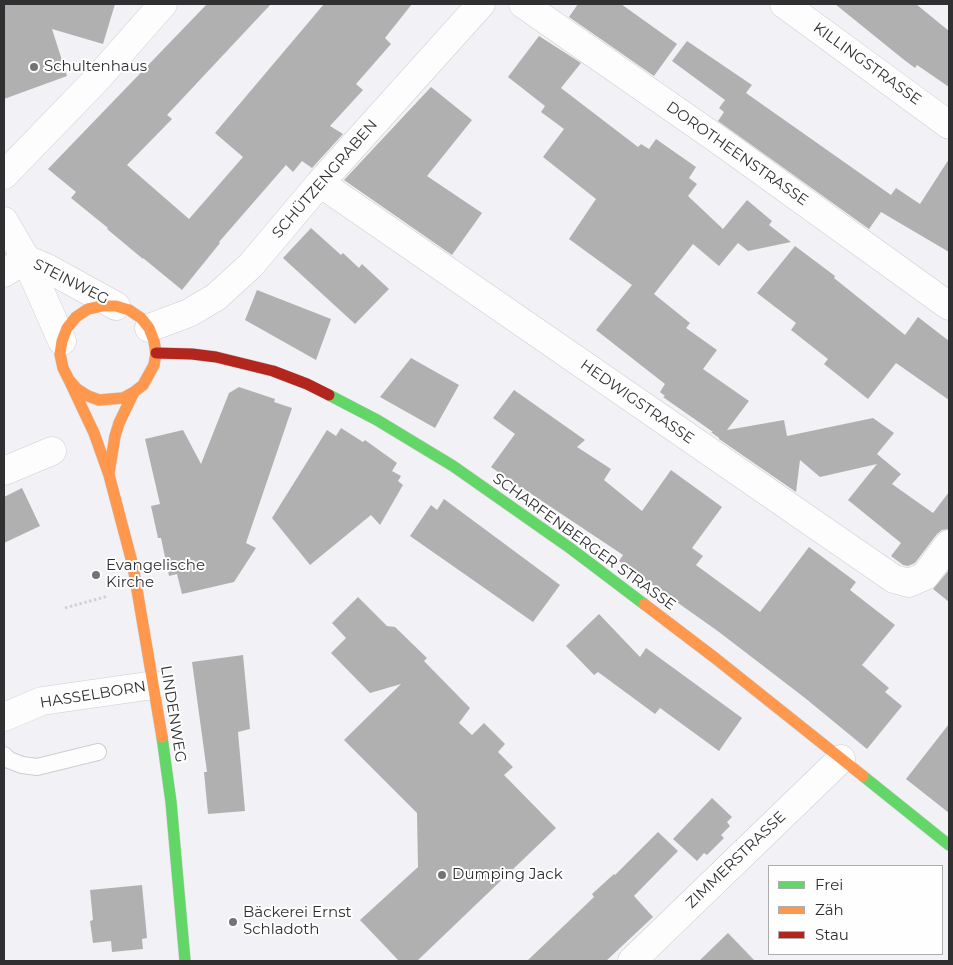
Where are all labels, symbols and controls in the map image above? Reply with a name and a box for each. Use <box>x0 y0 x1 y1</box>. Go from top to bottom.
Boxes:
street label: KILLINGSTRASSE <box>810 19 924 109</box>
place label: Schultenhaus <box>44 58 147 76</box>
marker: Schultenhaus <box>28 61 40 73</box>
street label: DOROTHEENSTRASSE <box>663 98 811 210</box>
street label: SCHÜTZENGRABEN <box>269 116 381 242</box>
street label: STEINWEG <box>30 255 112 309</box>
street label: HEDWIGSTRASSE <box>577 356 697 448</box>
street label: SCHARFENBERGER STRASSE <box>489 470 679 614</box>
place label: Evangelische Kirche <box>106 557 205 592</box>
marker: Evangelische Kirche <box>90 569 102 581</box>
street label: LINDENWEG <box>156 664 190 764</box>
street label: HASSELBORN <box>39 678 147 712</box>
street label: ZIMMERSTRASSE <box>682 808 790 912</box>
legend <box>768 865 943 955</box>
place label: Dumping Jack <box>452 866 563 884</box>
marker: Dumping Jack <box>436 869 448 881</box>
text: Frei <box>815 875 843 894</box>
text: Zäh <box>815 900 844 919</box>
place label: Bäckerei Ernst Schladoth <box>243 904 352 939</box>
marker: Bäckerei Ernst Schladoth <box>227 916 239 928</box>
text: Stau <box>815 925 849 944</box>

